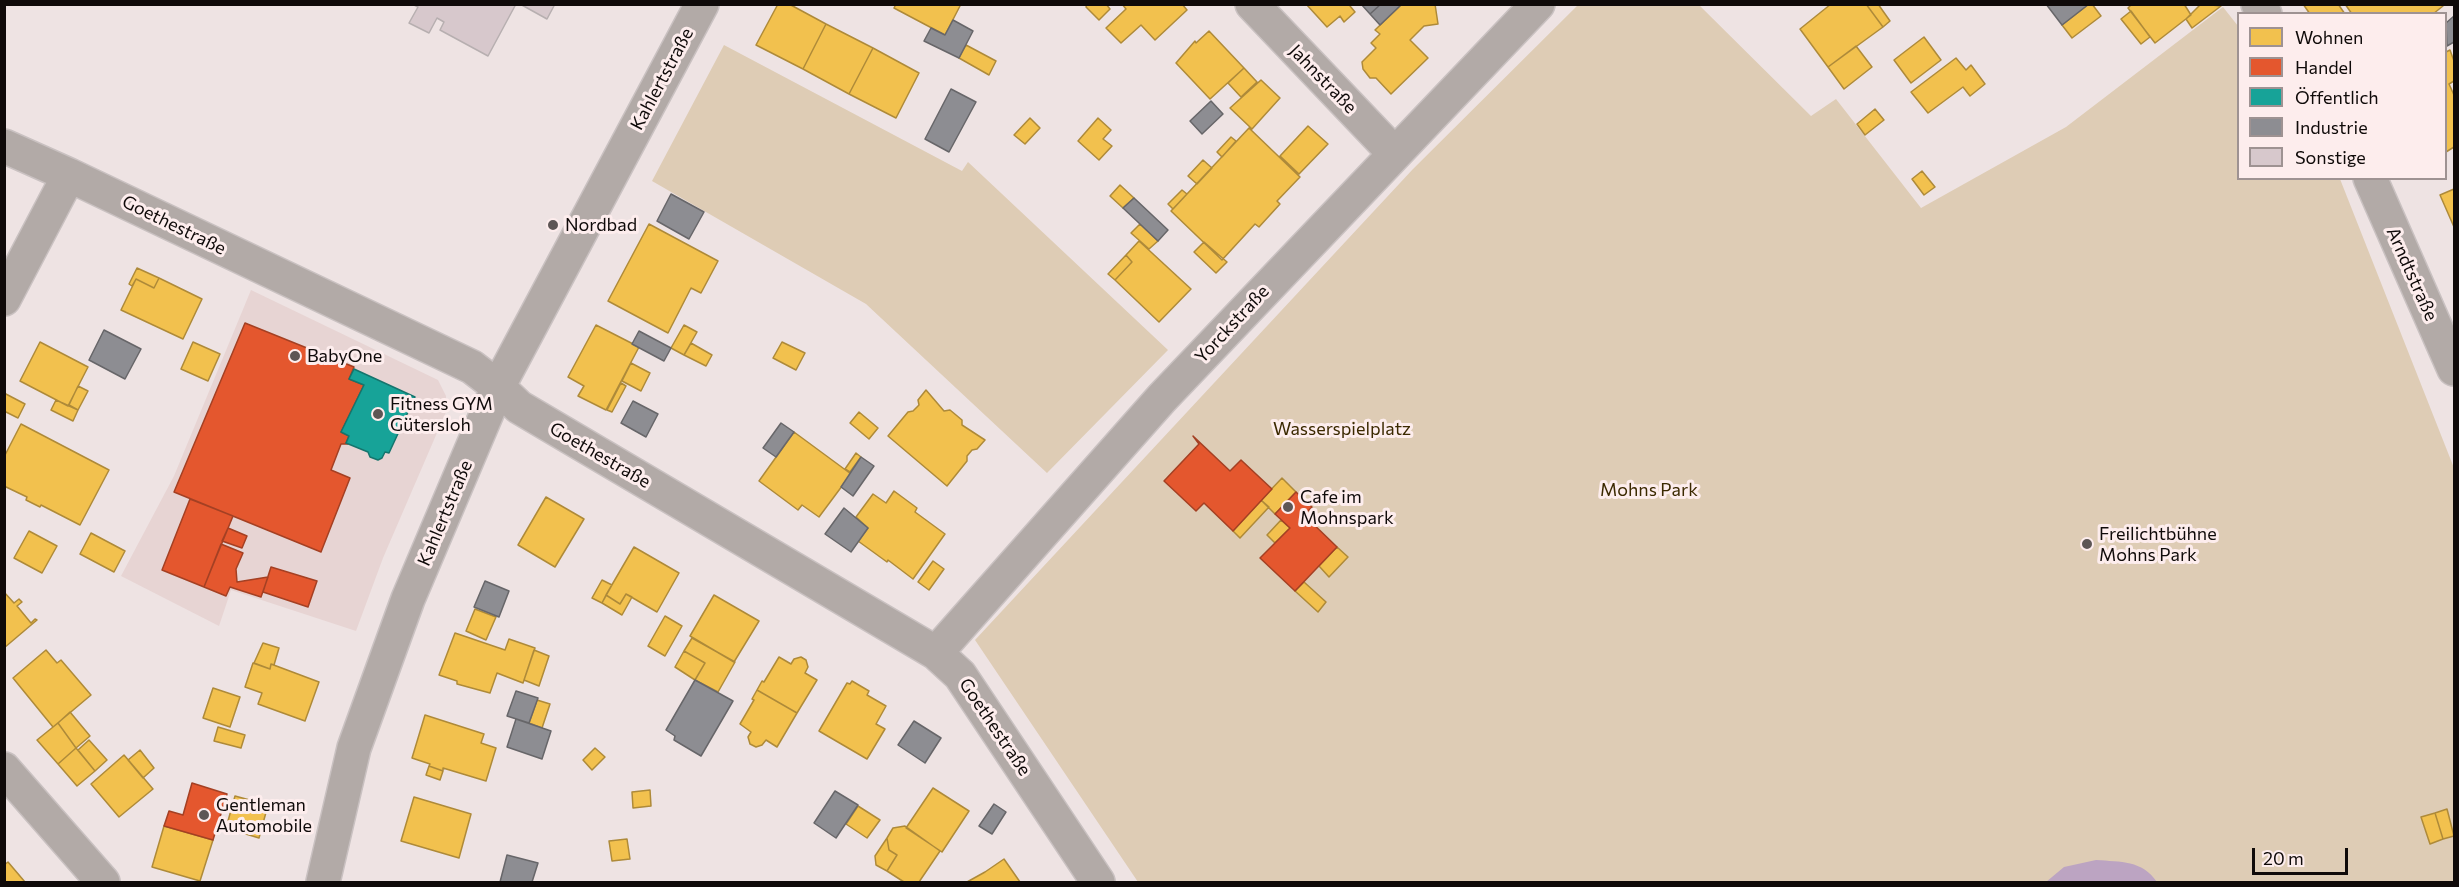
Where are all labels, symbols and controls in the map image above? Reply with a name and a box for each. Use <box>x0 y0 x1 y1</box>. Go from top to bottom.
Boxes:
legend <box>2237 12 2447 180</box>
street label: Kahlertstraße <box>626 24 698 134</box>
text: Wohnen <box>2295 26 2363 48</box>
street label: Jahnstraße <box>1285 40 1361 118</box>
text: Handel <box>2295 56 2353 78</box>
text: Öffentlich <box>2295 86 2379 108</box>
text: Industrie <box>2295 116 2368 138</box>
text: Sonstige <box>2295 146 2366 168</box>
street label: Goethestraße <box>119 191 229 259</box>
place label: Nordbad <box>565 214 637 236</box>
marker: Nordbad <box>546 218 560 232</box>
street label: Arndtstraße <box>2382 224 2442 324</box>
street label: Yorckstraße <box>1190 281 1274 367</box>
place label: BabyOne <box>307 345 382 367</box>
marker: BabyOne <box>288 349 302 363</box>
place label: Fitness GYM Gütersloh <box>390 393 493 436</box>
marker: Fitness GYM Gütersloh <box>371 407 385 421</box>
street label: Goethestraße <box>546 417 654 493</box>
park label: Wasserspielplatz <box>1273 418 1411 440</box>
street label: Kahlertstraße <box>413 457 477 569</box>
park label: Mohns Park <box>1600 479 1698 501</box>
place label: Cafe im Mohnspark <box>1300 486 1394 528</box>
marker: Cafe im Mohnspark <box>1281 500 1295 514</box>
place label: Freilichtbühne Mohns Park <box>2099 523 2217 566</box>
marker: Freilichtbühne Mohns Park <box>2080 537 2094 551</box>
street label: Goethestraße <box>954 674 1036 780</box>
place label: Gentleman Automobile <box>216 794 312 836</box>
marker: Gentleman Automobile <box>197 808 211 822</box>
scale bar <box>2255 836 2351 874</box>
text: 20 m <box>2263 847 2304 869</box>

